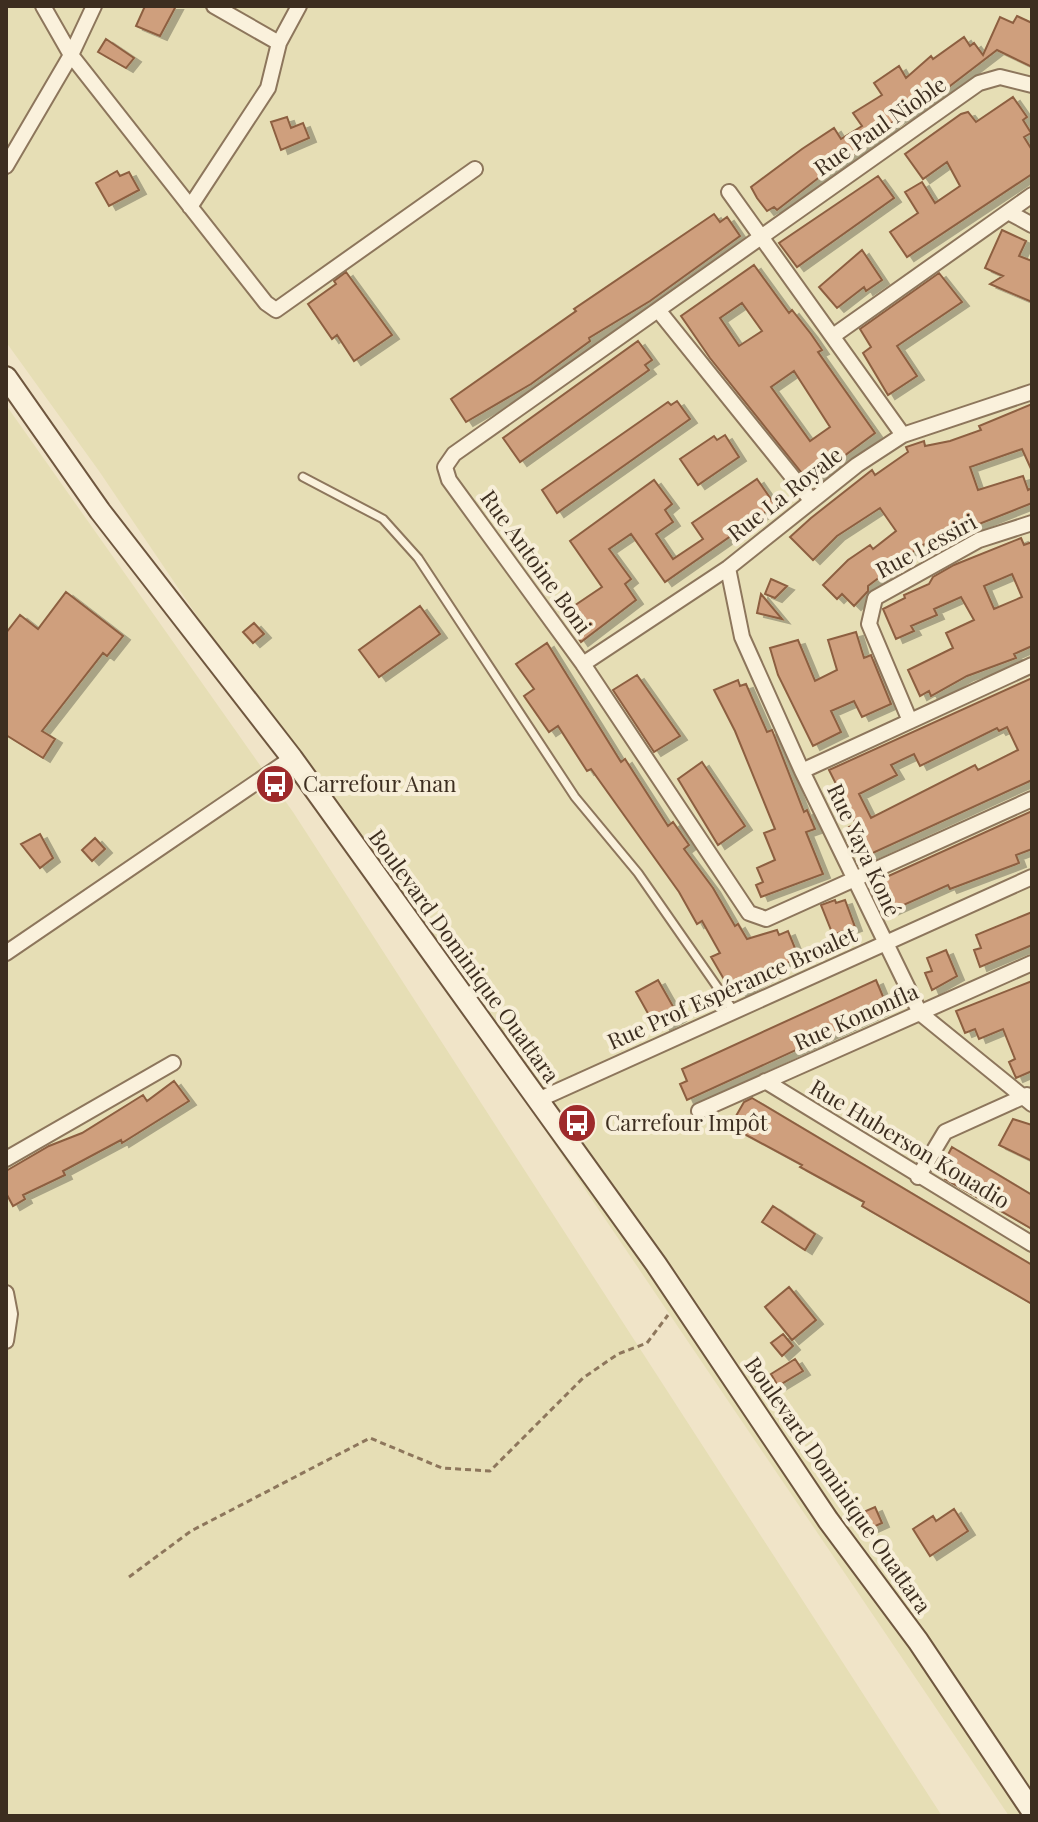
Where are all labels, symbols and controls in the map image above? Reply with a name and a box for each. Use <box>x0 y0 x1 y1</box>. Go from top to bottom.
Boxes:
street label: Rue Paul Nioble <box>807 68 952 182</box>
street label: Rue La Royale <box>721 439 848 548</box>
street label: Rue Antoine Boni <box>474 483 599 640</box>
street label: Rue Lessiri <box>870 506 981 584</box>
bus stop icon: Carrefour Anan <box>254 763 296 805</box>
place label: Carrefour Anan <box>303 768 456 798</box>
street label: Rue Yaya Koné <box>821 778 909 921</box>
street label: Boulevard Dominique Ouattara <box>363 823 567 1088</box>
street label: Rue Prof Espérance Broalet <box>602 918 862 1056</box>
street label: Rue Kononfla <box>789 975 923 1057</box>
street label: Rue Huberson Kouadio <box>805 1072 1016 1215</box>
bus stop icon: Carrefour Impôt <box>556 1102 598 1144</box>
place label: Carrefour Impôt <box>605 1107 769 1137</box>
street label: Boulevard Dominique Ouattara <box>739 1350 939 1619</box>

